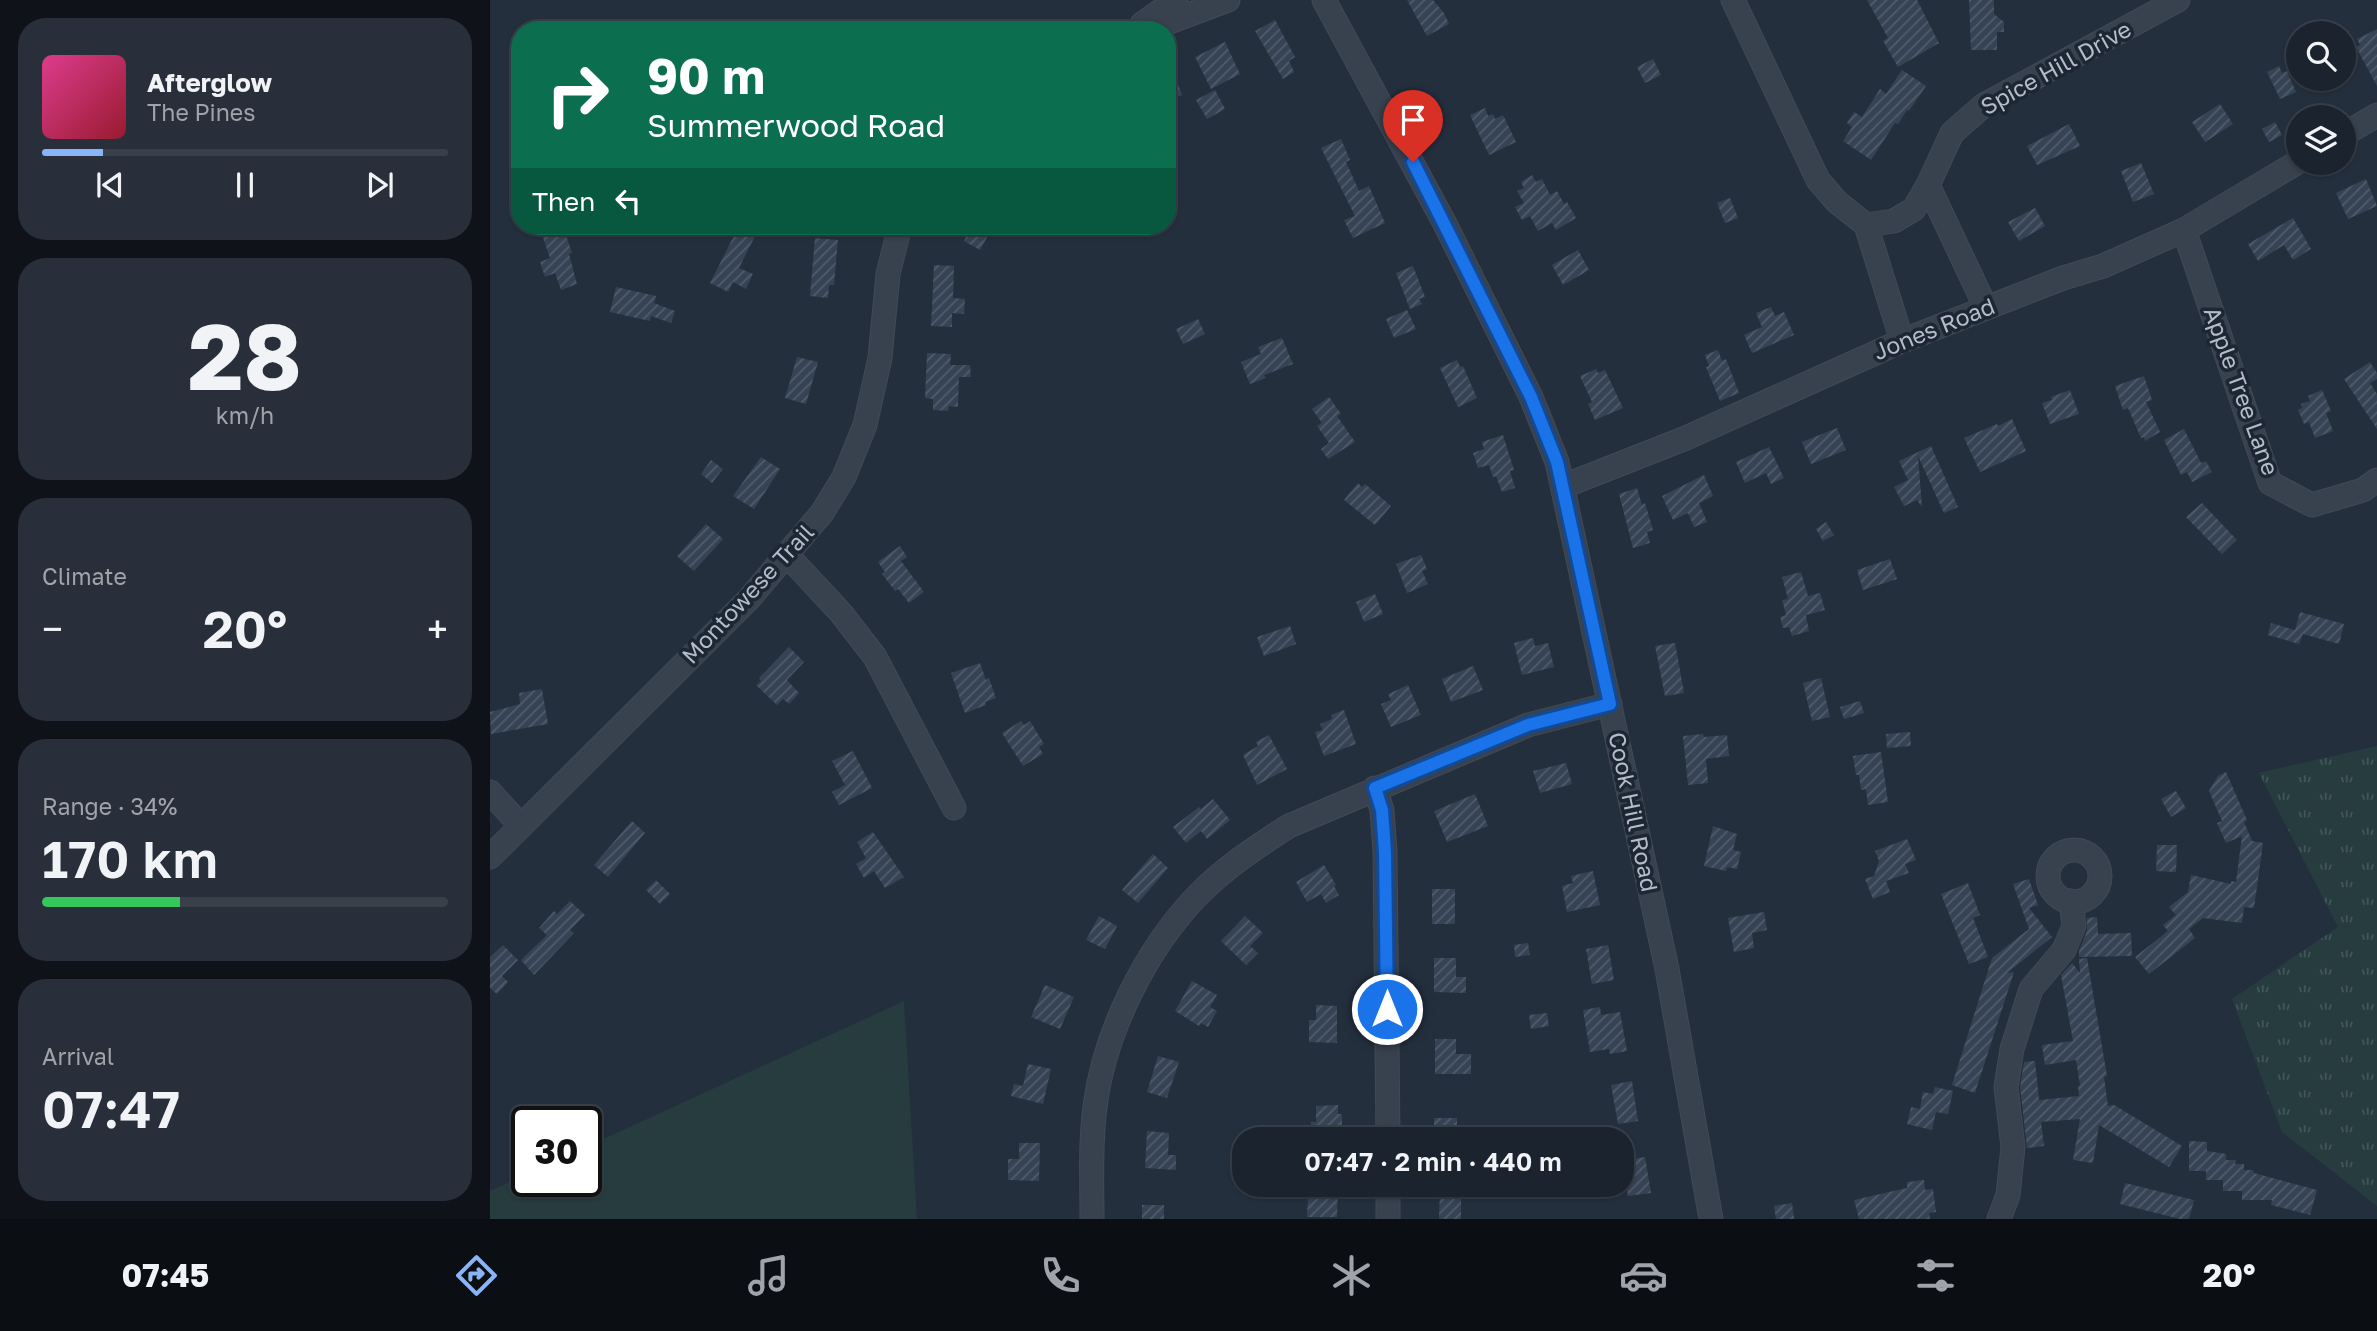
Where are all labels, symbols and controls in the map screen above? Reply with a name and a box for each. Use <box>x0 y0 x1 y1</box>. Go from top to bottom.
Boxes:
street label: Spice Hill Drive <box>1975 14 2136 120</box>
map controls <box>2286 21 2356 175</box>
button: search <box>2286 21 2356 91</box>
text: 90 m <box>647 46 765 105</box>
icon: right <box>532 49 623 140</box>
text: Afterglow <box>147 67 272 98</box>
pin <box>1383 90 1443 162</box>
text: The Pines <box>147 98 255 126</box>
icon: arrive <box>1394 101 1432 139</box>
button: layers <box>2286 105 2356 175</box>
text: Summerwood Road <box>647 106 945 144</box>
icon: previous <box>91 166 129 204</box>
icon: pause <box>226 166 264 204</box>
icon: next <box>361 166 399 204</box>
icon: left <box>609 182 647 220</box>
text: Then <box>532 186 595 217</box>
street label: Jones Road <box>1869 291 1998 365</box>
text: 28 <box>188 301 302 410</box>
street label: Apple Tree Lane <box>2198 303 2285 479</box>
text: km/h <box>216 401 274 429</box>
street label: Montowese Trail <box>675 518 819 669</box>
text: Climate <box>42 562 127 590</box>
text: 20° <box>203 597 287 659</box>
text: − <box>42 606 63 651</box>
text: + <box>427 606 448 651</box>
street label: Cook Hill Road <box>1603 729 1665 894</box>
text: Range · 34% <box>42 792 177 820</box>
text: 170 km <box>42 827 218 889</box>
position arrow <box>1350 972 1424 1046</box>
text: Arrival <box>42 1042 114 1070</box>
text: 07:47 <box>42 1077 180 1139</box>
speed limit sign: 30 <box>511 1106 602 1197</box>
text: 07:47 · 2 min · 440 m <box>1304 1146 1562 1177</box>
icon: directions <box>452 1251 501 1300</box>
icon: music <box>744 1251 793 1300</box>
icon: phone <box>1036 1251 1085 1300</box>
icon: climate <box>1327 1251 1376 1300</box>
icon: car <box>1619 1251 1668 1300</box>
icon: filters <box>1911 1251 1960 1300</box>
text: 07:45 <box>121 1256 209 1294</box>
text: 20° <box>2203 1256 2256 1294</box>

